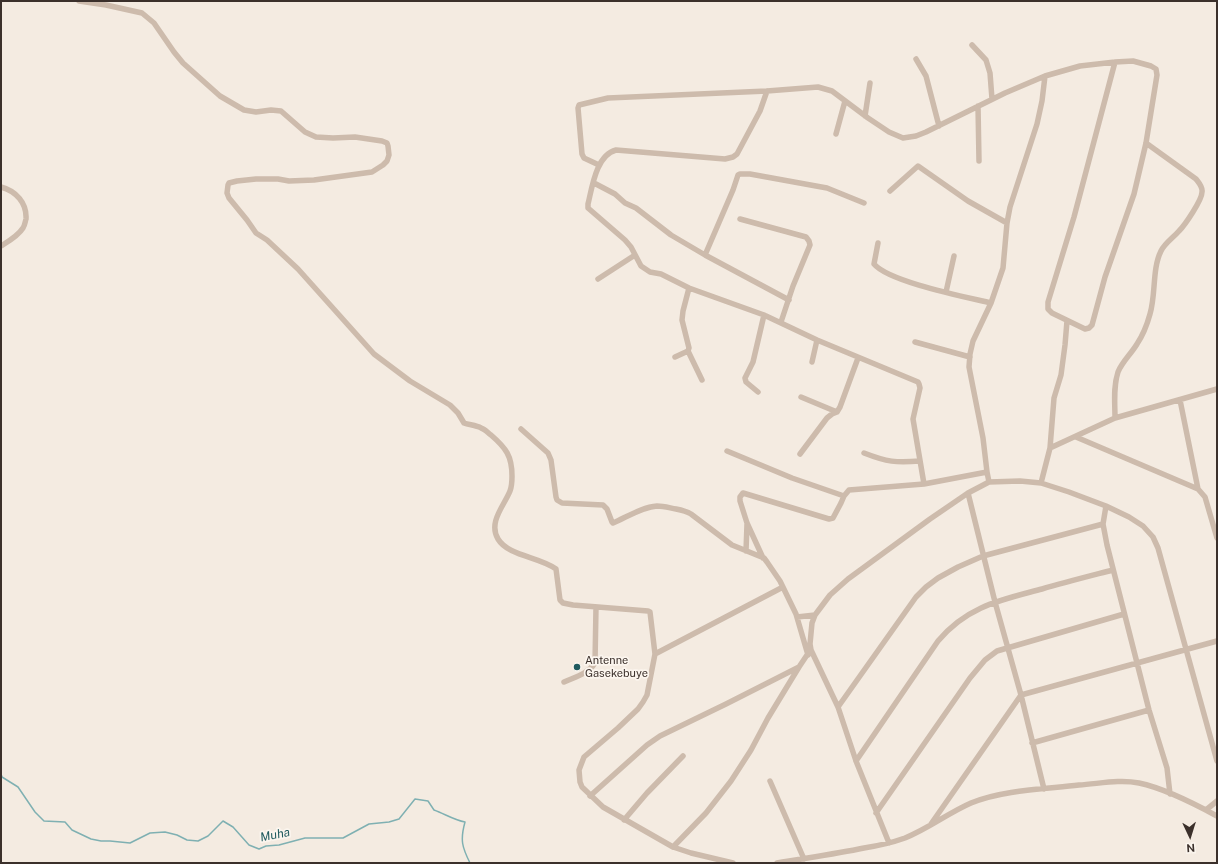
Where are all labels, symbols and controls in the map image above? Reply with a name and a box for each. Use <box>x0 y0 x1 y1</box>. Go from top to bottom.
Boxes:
place label: Antenne Gasekebuye <box>585 654 648 680</box>
marker: Antenne Gasekebuye <box>572 662 582 672</box>
north arrow <box>1170 816 1210 856</box>
water label: Muha <box>259 825 291 845</box>
text: N <box>1186 842 1196 854</box>

